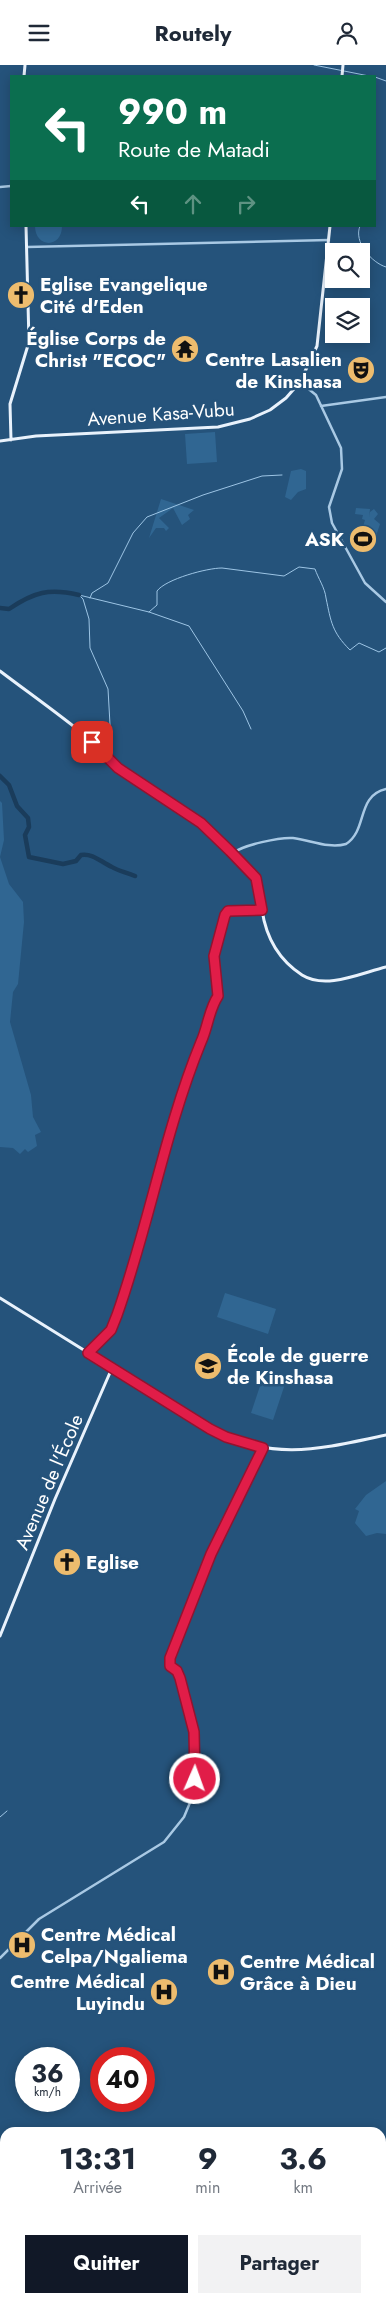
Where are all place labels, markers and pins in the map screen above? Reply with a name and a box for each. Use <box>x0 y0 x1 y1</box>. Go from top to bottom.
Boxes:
place label: Eglise Evangelique Cité d'Eden <box>40 271 208 320</box>
church icon: Eglise Evangelique Cité d'Eden <box>6 280 36 310</box>
place label: Église Corps de Christ "ECOC" <box>26 325 166 374</box>
temple icon: Église Corps de Christ "ECOC" <box>170 334 200 364</box>
place label: Centre Lasalien de Kinshasa <box>205 346 342 395</box>
theatre icon: Centre Lasalien de Kinshasa <box>346 355 376 385</box>
sports icon: ASK <box>348 524 378 554</box>
place label: ASK <box>304 526 345 553</box>
pin <box>71 721 113 763</box>
place label: École de guerre de Kinshasa <box>227 1342 369 1391</box>
school or university icon: École de guerre de Kinshasa <box>193 1351 223 1381</box>
church icon: Eglise <box>52 1547 82 1577</box>
place label: Eglise <box>86 1549 139 1576</box>
place label: Centre Médical Celpa/Ngaliema <box>41 1921 188 1970</box>
hospital icon: Centre Médical Celpa/Ngaliema <box>7 1930 37 1960</box>
place label: Centre Médical Grâce à Dieu <box>240 1948 375 1997</box>
hospital icon: Centre Médical Grâce à Dieu <box>206 1957 236 1987</box>
place label: Centre Médical Luyindu <box>10 1968 145 2017</box>
hospital icon: Centre Médical Luyindu <box>149 1977 179 2007</box>

